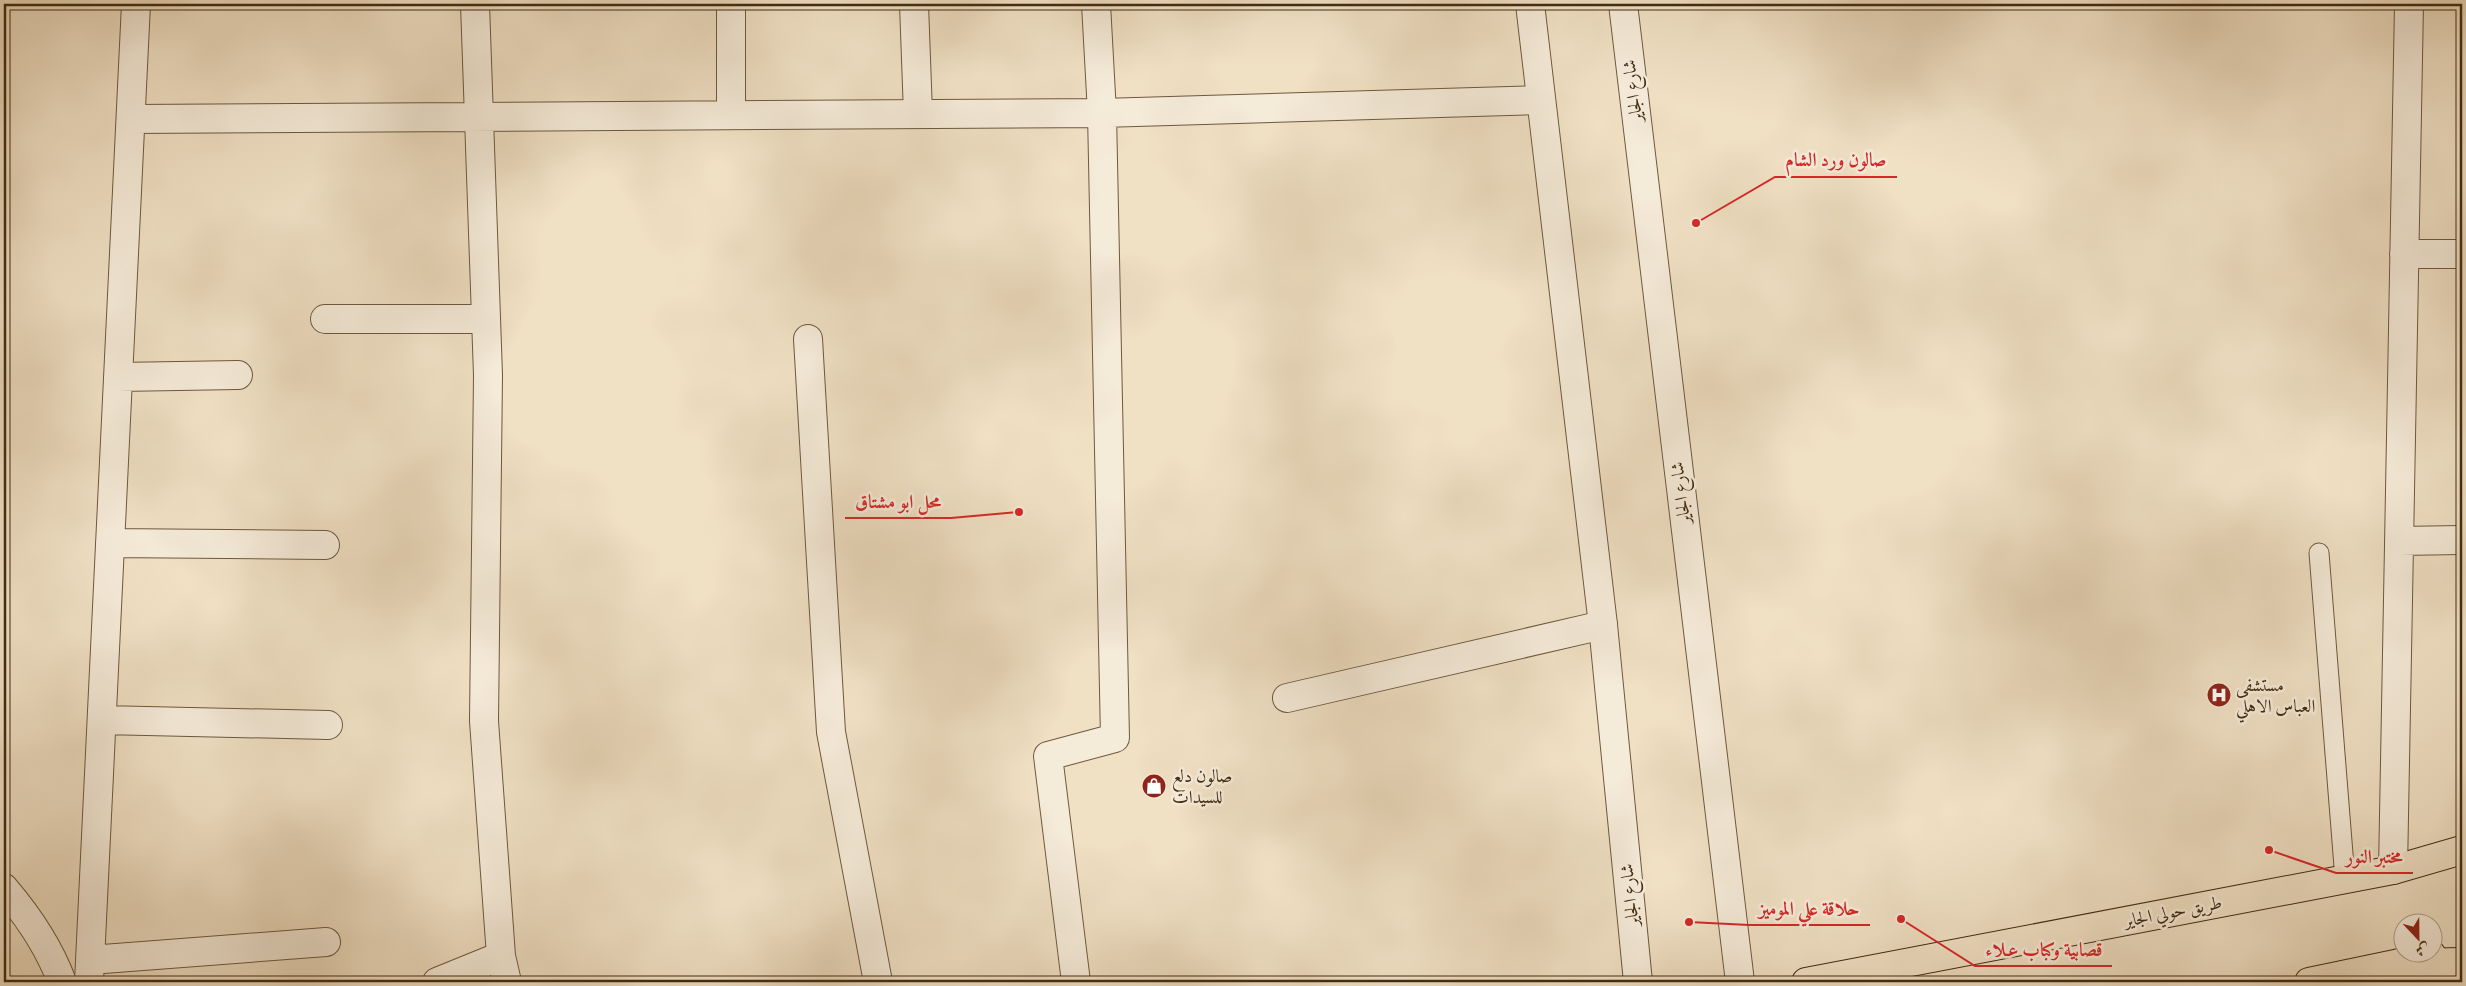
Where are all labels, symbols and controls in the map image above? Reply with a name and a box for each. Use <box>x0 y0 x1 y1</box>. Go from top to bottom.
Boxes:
street label: شارع الجاير <box>1618 58 1651 126</box>
callout: صالون ورد الشام <box>1775 143 1897 177</box>
text: صالون ورد الشام <box>1785 148 1887 177</box>
street label: شارع الجاير <box>1666 460 1699 528</box>
callout: محل ابو مشتاق <box>845 484 951 518</box>
text: محل ابو مشتاق <box>855 490 942 515</box>
place label: مستشفى العباس الاهلي <box>2236 674 2315 723</box>
hospital icon: مستشفى العباس الاهلي <box>2206 682 2232 708</box>
place label: صالون دلع للسيدات <box>1172 765 1232 809</box>
shop icon: صالون دلع للسيدات <box>1141 773 1167 799</box>
callout: مختبر النور <box>2336 839 2413 873</box>
text: مختبر النور <box>2344 845 2403 869</box>
street label: شارع الجاير <box>1615 862 1648 930</box>
callout: حلاقة علي الموميز <box>1749 891 1870 925</box>
street label: طريق حولي الجاير <box>2120 891 2225 936</box>
text: حلاقة علي الموميز <box>1757 897 1859 927</box>
north arrow <box>2394 914 2444 964</box>
callout: قصابية وكباب عـلاء <box>1975 932 2112 966</box>
text: قصابية وكباب عـلاء <box>1985 938 2103 962</box>
text: ش <box>2413 939 2432 960</box>

